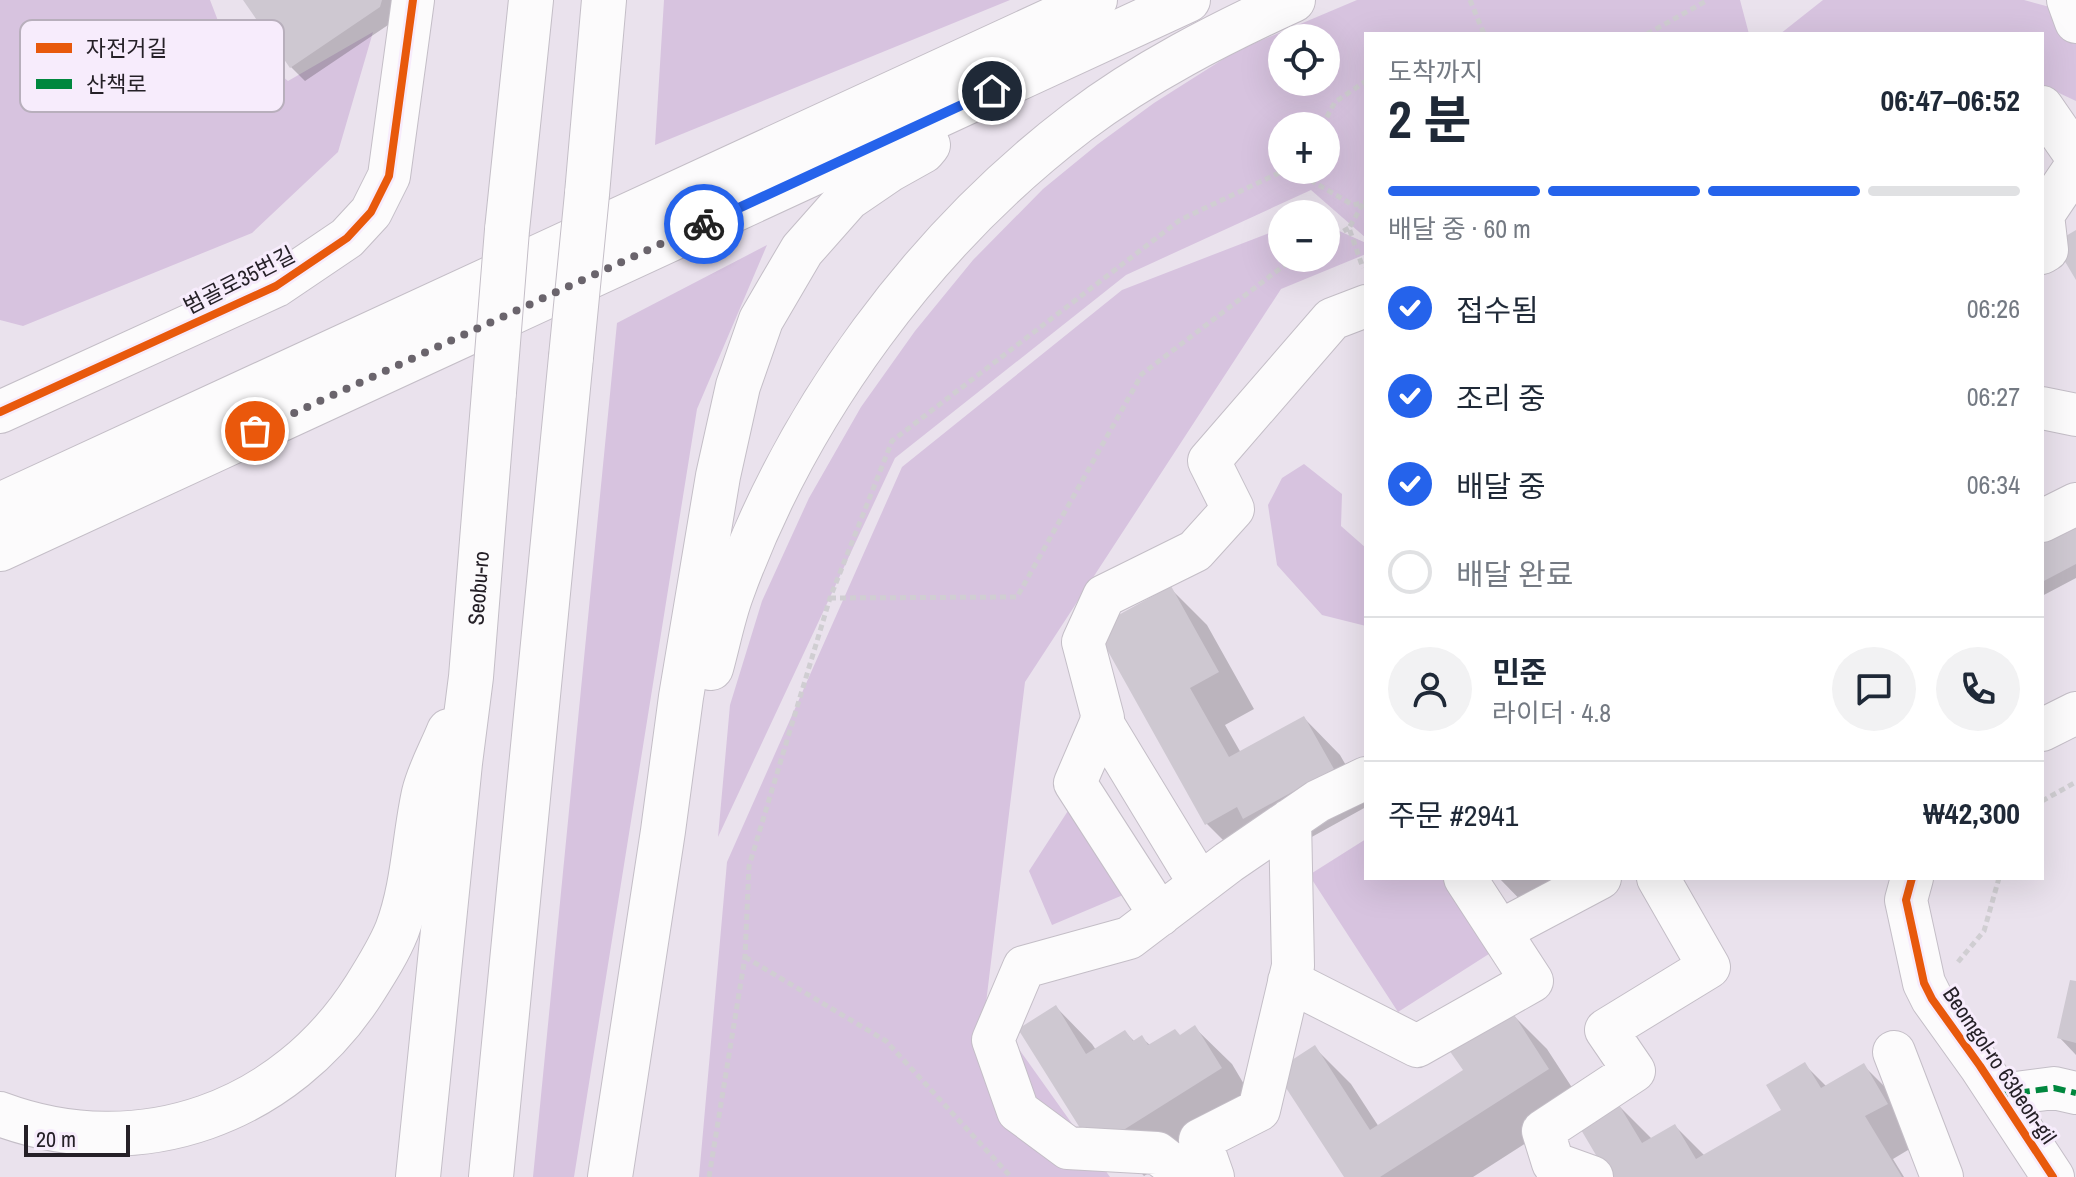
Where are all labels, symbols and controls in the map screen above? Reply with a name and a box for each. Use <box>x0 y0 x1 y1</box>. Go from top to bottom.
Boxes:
legend <box>20 20 284 112</box>
map controls <box>1268 24 1340 272</box>
button: locate <box>1268 24 1340 96</box>
text: 자전거길 <box>86 33 167 63</box>
text: 도착까지 <box>1388 54 1484 89</box>
pin <box>958 57 1026 125</box>
text: 산책로 <box>86 69 147 99</box>
icon: home <box>970 69 1014 113</box>
text: 06:47–06:52 <box>1881 80 2020 120</box>
text: 2 분 <box>1388 84 1471 154</box>
button: + <box>1268 112 1340 184</box>
courier <box>664 184 744 264</box>
button: − <box>1268 200 1340 272</box>
icon: bike <box>682 202 726 246</box>
text: 배달 중 · 60 m <box>1388 211 1531 246</box>
street label: 범골로35번길 <box>178 239 300 321</box>
icon: check <box>1388 286 1432 330</box>
text: 접수됨 <box>1456 290 1539 330</box>
text: 06:26 <box>1967 291 2020 326</box>
icon: check <box>1388 374 1432 418</box>
text: 조리 중 <box>1456 378 1546 418</box>
text: 06:27 <box>1967 379 2020 414</box>
pin <box>221 397 289 465</box>
icon: bag <box>233 409 277 453</box>
icon: check <box>1388 462 1432 506</box>
text: 배달 중 <box>1456 466 1546 506</box>
text: 06:34 <box>1967 467 2020 502</box>
street label: Seobu-ro <box>460 550 496 626</box>
text: 배달 완료 <box>1456 554 1573 594</box>
button: person <box>1388 647 1472 731</box>
button: chat <box>1832 647 1916 731</box>
button: phone <box>1936 647 2020 731</box>
text: 민준 <box>1492 652 1547 692</box>
text: 라이더 · 4.8 <box>1492 695 1611 730</box>
text: ₩42,300 <box>1923 793 2020 833</box>
text: 주문 #2941 <box>1388 795 1518 835</box>
street label: Beomgol-ro 63beon-gil <box>1936 981 2064 1149</box>
scale bar <box>24 1121 130 1157</box>
text: 20 m <box>36 1124 76 1154</box>

